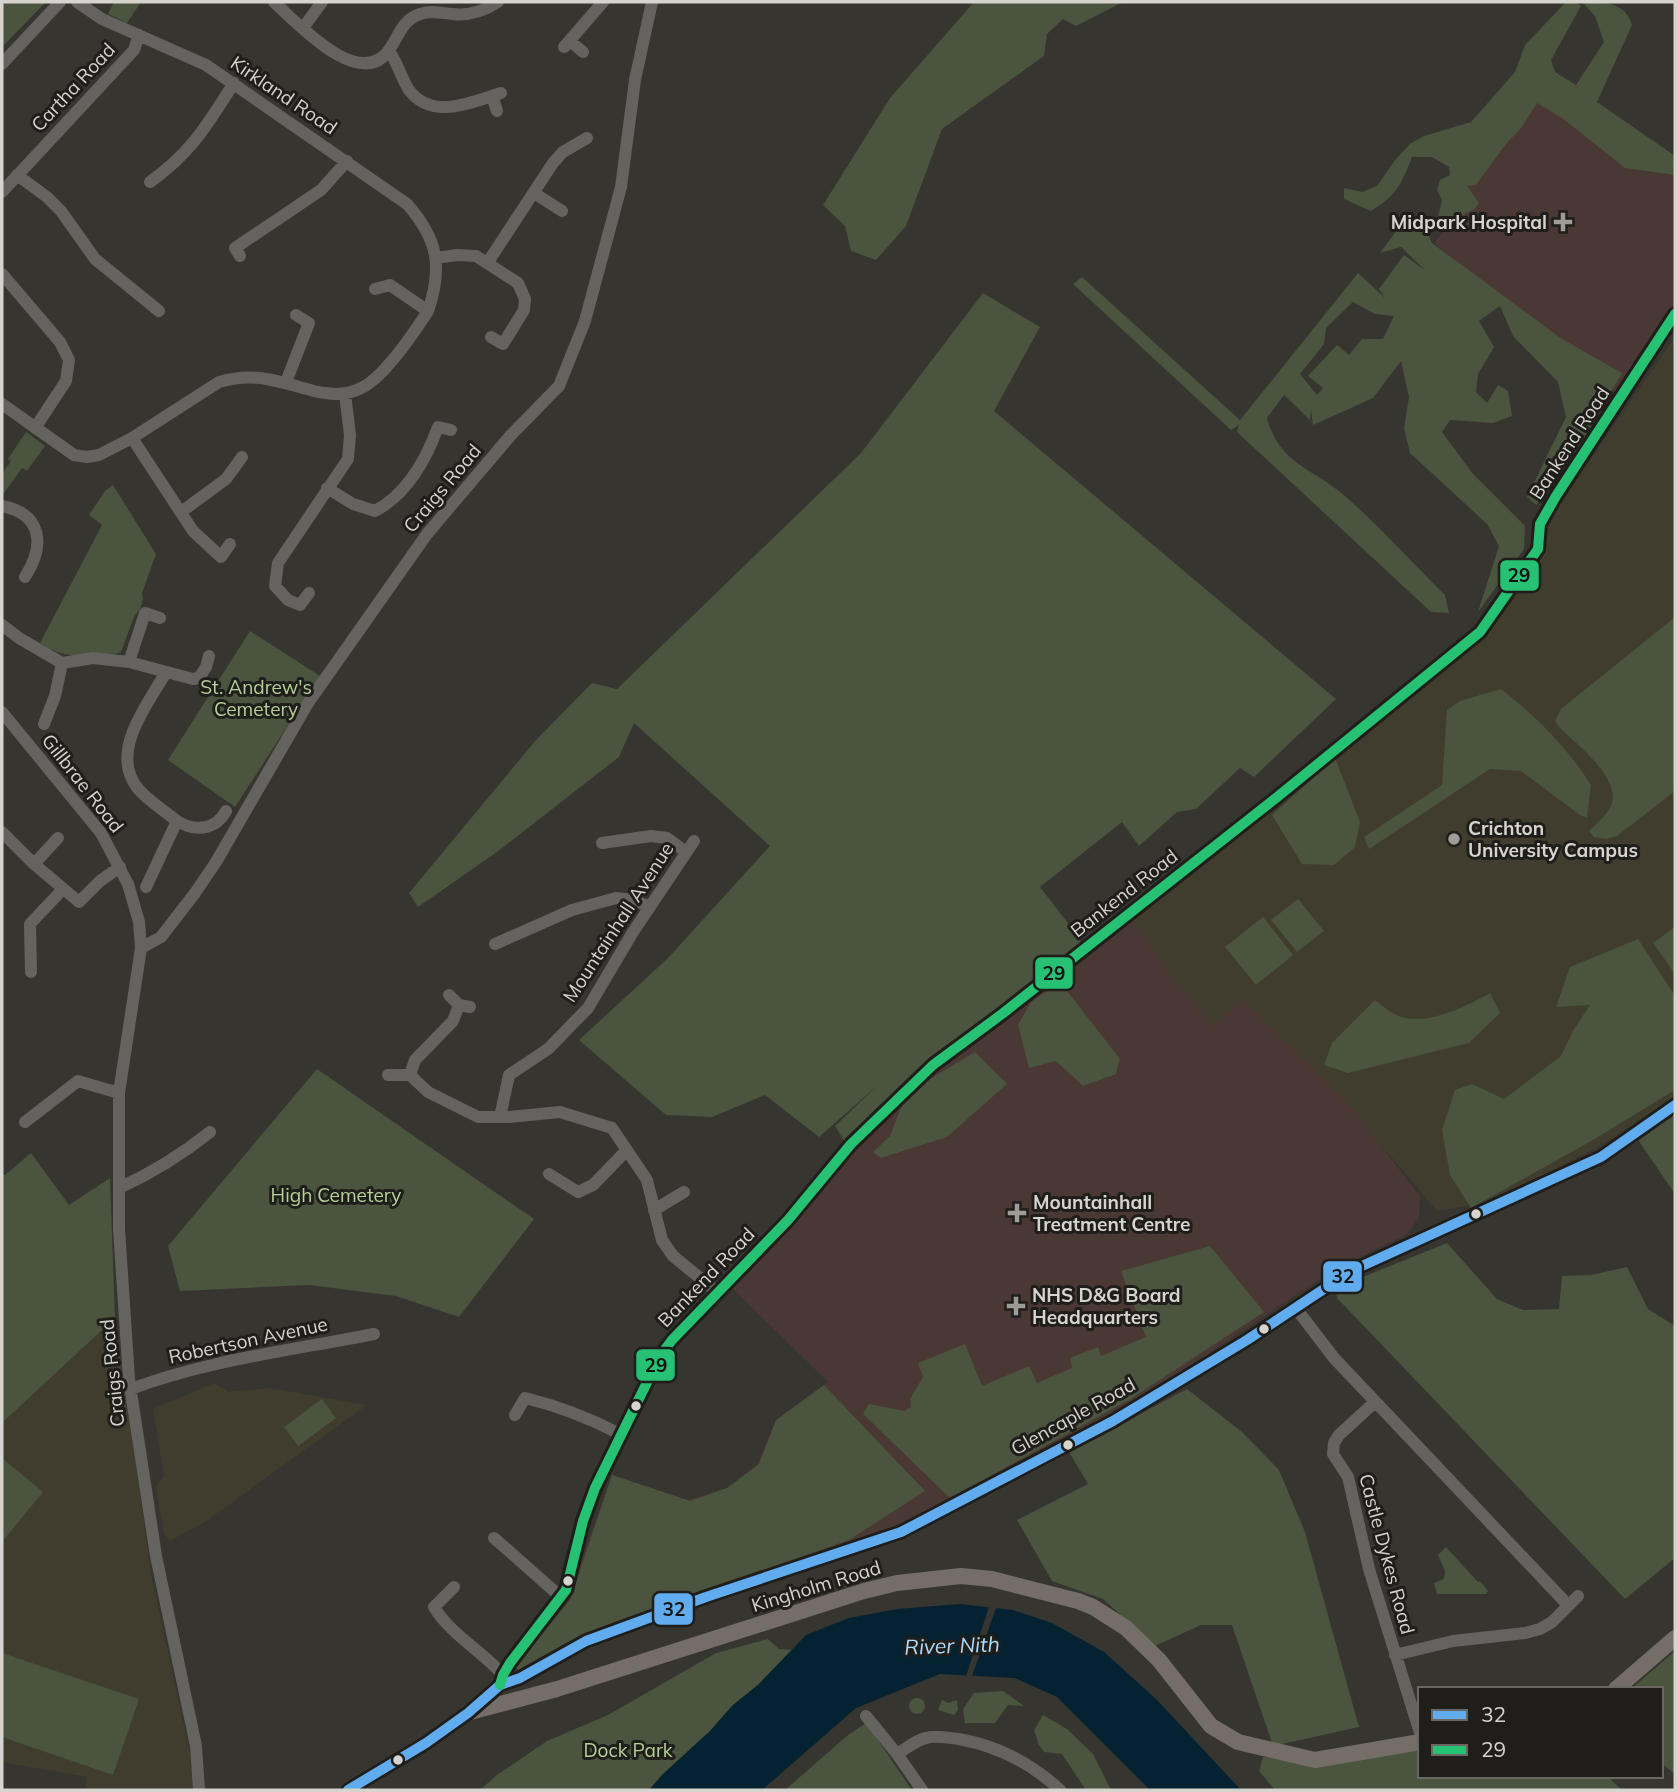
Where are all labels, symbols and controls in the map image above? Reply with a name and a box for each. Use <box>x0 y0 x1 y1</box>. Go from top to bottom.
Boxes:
street label: Cartha Road <box>26 38 120 136</box>
street label: Kirkland Road <box>226 51 342 139</box>
place label: Midpark Hospital <box>1391 210 1547 234</box>
marker: Midpark Hospital <box>1553 212 1573 232</box>
street label: Bankend Road <box>1524 382 1614 504</box>
street label: Craigs Road <box>398 439 486 537</box>
line badge: 29 <box>1499 559 1540 592</box>
text: 29 <box>1508 563 1530 587</box>
park label: St. Andrew's Cemetery <box>200 675 312 721</box>
street label: Gillbrae Road <box>37 729 129 837</box>
place label: Crichton University Campus <box>1468 816 1638 862</box>
marker: Crichton University Campus <box>1446 831 1462 847</box>
street label: Mountainhall Avenue <box>557 838 679 1006</box>
street label: Bankend Road <box>1066 844 1182 942</box>
line badge: 29 <box>1034 956 1074 990</box>
text: 29 <box>1043 961 1065 985</box>
park label: High Cemetery <box>271 1183 401 1207</box>
place label: Mountainhall Treatment Centre <box>1033 1190 1191 1236</box>
marker: Mountainhall Treatment Centre <box>1007 1203 1027 1223</box>
unlabelled marker <box>1469 1207 1483 1221</box>
street label: Bankend Road <box>652 1222 760 1332</box>
line badge: 32 <box>1322 1260 1363 1293</box>
text: 32 <box>1332 1264 1354 1288</box>
place label: NHS D&G Board Headquarters <box>1032 1283 1181 1329</box>
marker: NHS D&G Board Headquarters <box>1006 1296 1026 1316</box>
street label: Robertson Avenue <box>166 1311 330 1369</box>
street label: Craigs Road <box>94 1318 130 1428</box>
unlabelled marker <box>1257 1322 1271 1336</box>
line badge: 29 <box>635 1348 676 1382</box>
text: 29 <box>645 1353 667 1377</box>
street label: Glencaple Road <box>1007 1372 1139 1460</box>
unlabelled marker <box>629 1399 643 1413</box>
unlabelled marker <box>1061 1438 1075 1452</box>
street label: Castle Dykes Road <box>1354 1471 1420 1637</box>
street label: Kingholm Road <box>748 1555 884 1617</box>
unlabelled marker <box>561 1574 575 1588</box>
line badge: 32 <box>653 1592 694 1626</box>
text: 32 <box>663 1597 685 1621</box>
water label: River Nith <box>904 1630 1000 1660</box>
legend <box>1418 1687 1663 1778</box>
text: 32 <box>1481 1701 1506 1727</box>
text: 29 <box>1481 1736 1506 1762</box>
park label: Dock Park <box>583 1738 673 1762</box>
unlabelled marker <box>391 1753 405 1767</box>

